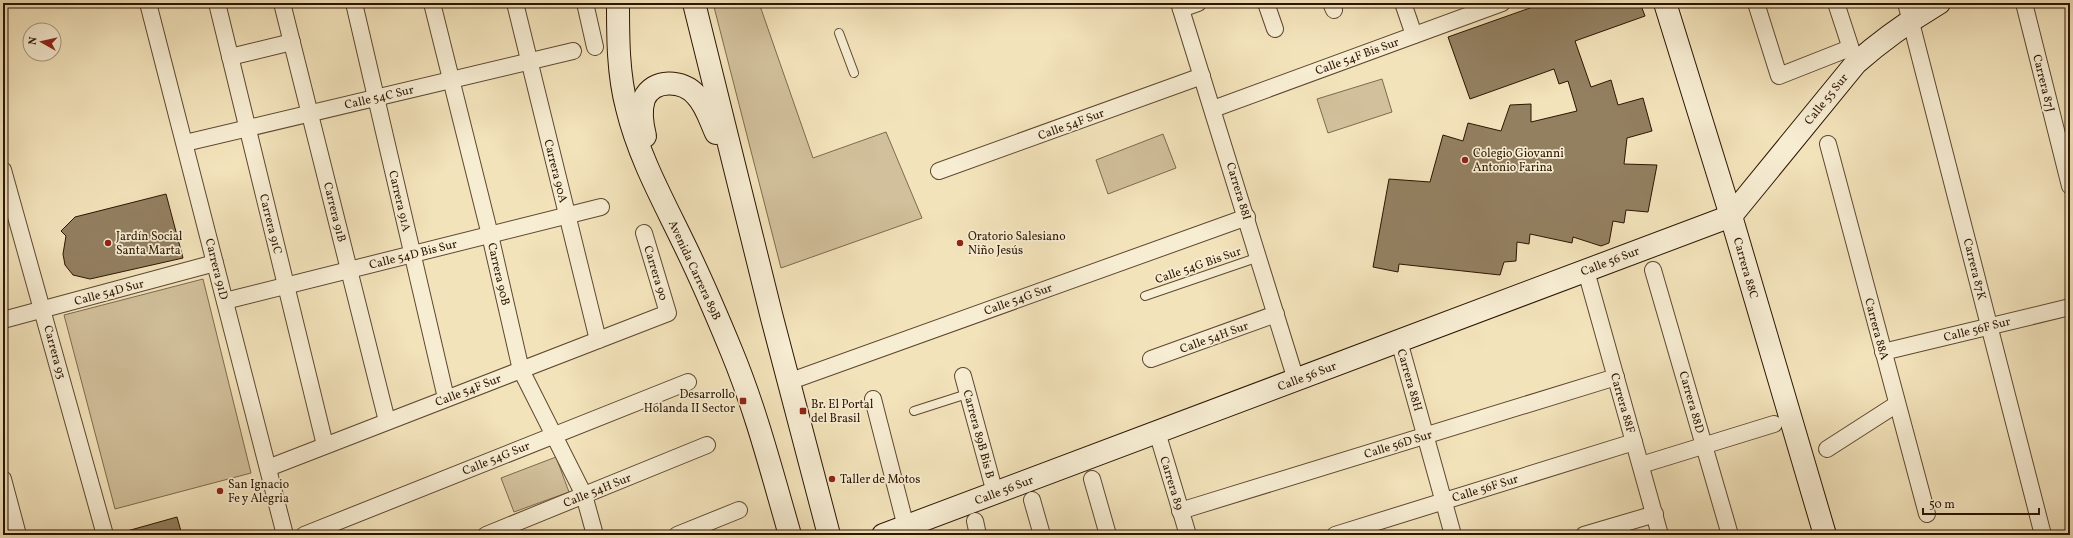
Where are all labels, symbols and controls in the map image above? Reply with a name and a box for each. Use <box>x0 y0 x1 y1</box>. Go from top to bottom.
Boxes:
north arrow <box>22 22 62 62</box>
street label: Calle 54F Bis Sur <box>1313 34 1402 80</box>
text: N <box>26 36 42 46</box>
street label: Carrera 87J <box>2028 53 2058 114</box>
street label: Calle 55 Sur <box>1801 71 1852 129</box>
street label: Calle 54C Sur <box>343 82 415 114</box>
street label: Calle 54F Sur <box>1036 106 1107 144</box>
street label: Carrera 90A <box>539 138 571 205</box>
place label: Colegio Giovanni Antonio Farina <box>1473 146 1564 176</box>
marker: Colegio Giovanni Antonio Farina <box>1460 155 1470 165</box>
street label: Carrera 88I <box>1222 161 1254 222</box>
street label: Carrera 91A <box>384 169 414 234</box>
street label: Carrera 91B <box>319 181 349 244</box>
street label: Carrera 91C <box>255 192 285 256</box>
street label: Avenida Carrera 89B <box>664 218 724 323</box>
place label: Jardín Social Santa Marta <box>116 229 183 259</box>
place label: Oratorio Salesiano Niño Jesús <box>968 229 1066 259</box>
street label: Calle 54D Bis Sur <box>368 236 459 274</box>
street label: Carrera 88C <box>1729 236 1761 301</box>
street label: Carrera 91D <box>201 237 231 302</box>
street label: Carrera 87K <box>1959 237 1989 302</box>
marker: Jardín Social Santa Marta <box>103 238 113 248</box>
marker: Oratorio Salesiano Niño Jesús <box>955 238 965 248</box>
street label: Carrera 90B <box>483 241 513 307</box>
street label: Calle 56 Sur <box>1579 243 1642 280</box>
street label: Carrera 90 <box>639 244 671 303</box>
street label: Calle 54G Bis Sur <box>1153 244 1244 288</box>
street label: Calle 54D Sur <box>73 276 146 310</box>
street label: Calle 54G Sur <box>982 280 1055 320</box>
street label: Carrera 88A <box>1860 296 1892 363</box>
street label: Calle 56F Sur <box>1942 314 2012 346</box>
street label: Calle 54H Sur <box>1178 318 1251 358</box>
street label: Carrera 93 <box>39 324 69 381</box>
street label: Carrera 88H <box>1393 347 1426 413</box>
street label: Calle 56 Sur <box>1276 358 1339 395</box>
street label: Carrera 88D <box>1675 369 1708 435</box>
street label: Calle 54F Sur <box>433 371 504 411</box>
street label: Carrera 88F <box>1606 371 1638 435</box>
place label: Desarrollo Holanda II Sector <box>644 387 735 417</box>
street label: Carrera 89B Bis B <box>958 388 998 480</box>
marker: Desarrollo Holanda II Sector <box>738 396 748 406</box>
place label: Br. El Portal del Brasil <box>811 397 874 427</box>
marker: Br. El Portal del Brasil <box>798 406 808 416</box>
street label: Calle 56D Sur <box>1362 427 1434 463</box>
street label: Calle 54G Sur <box>460 438 533 480</box>
street label: Carrera 89 <box>1155 455 1187 512</box>
street label: Calle 54H Sur <box>561 470 634 512</box>
street label: Calle 56F Sur <box>1450 471 1520 507</box>
place label: Taller de Motos <box>840 472 920 488</box>
street label: Calle 56 Sur <box>973 472 1036 509</box>
marker: Taller de Motos <box>827 474 837 484</box>
place label: San Ignacio Fe y Alegria <box>228 477 289 507</box>
marker: San Ignacio Fe y Alegria <box>215 486 225 496</box>
scale bar <box>1923 490 2039 516</box>
text: 50 m <box>1929 497 1955 513</box>

